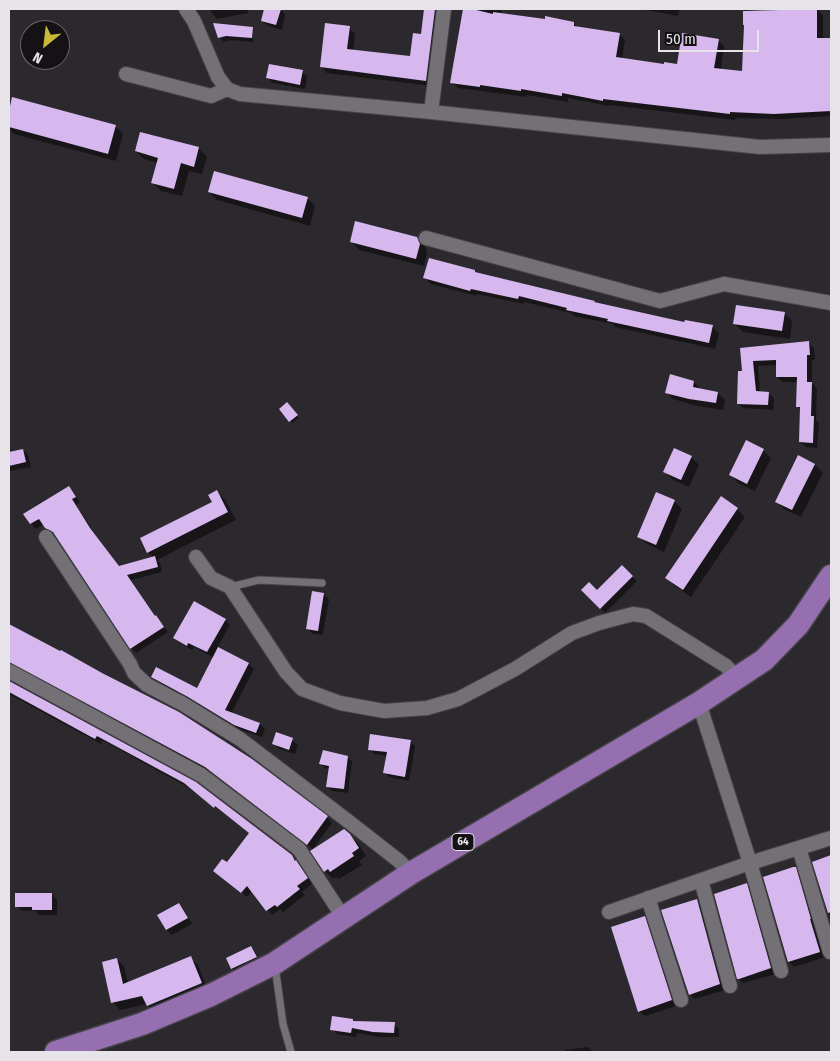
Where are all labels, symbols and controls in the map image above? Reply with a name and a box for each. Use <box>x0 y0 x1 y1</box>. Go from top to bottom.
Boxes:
north arrow <box>20 20 70 70</box>
scale bar <box>660 20 761 52</box>
text: 50 m <box>666 30 696 48</box>
text: N <box>30 48 46 67</box>
road number: 64 <box>452 834 474 850</box>

